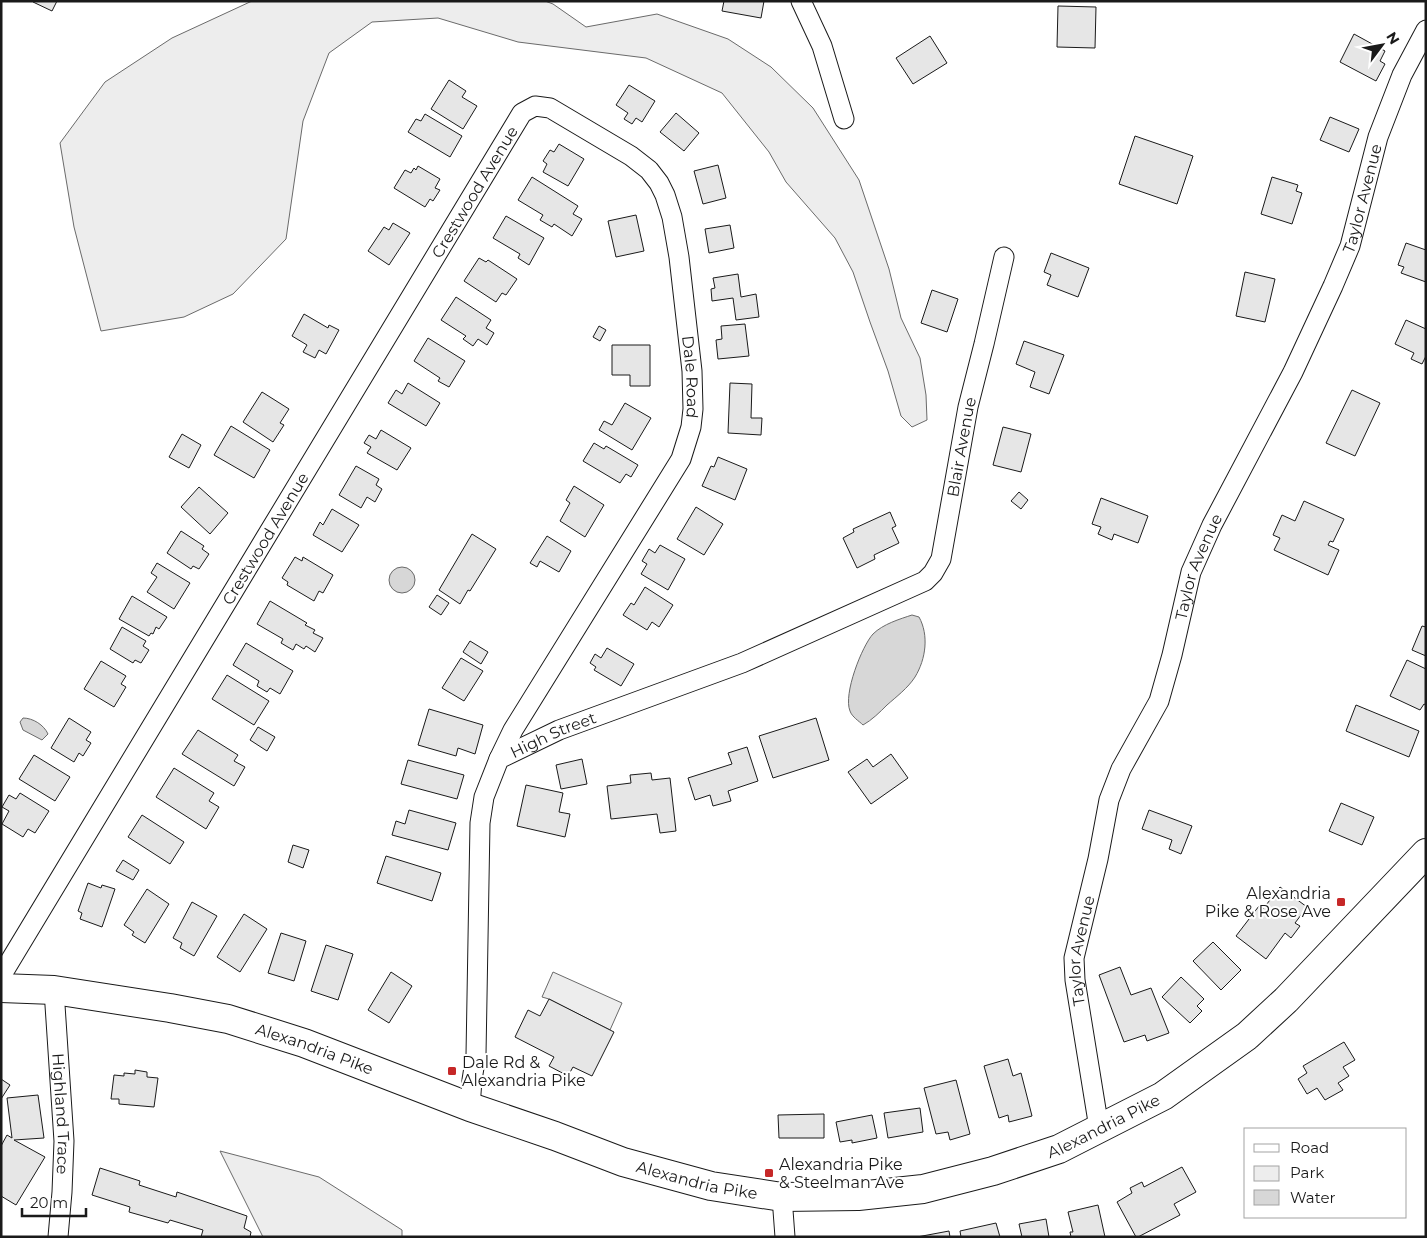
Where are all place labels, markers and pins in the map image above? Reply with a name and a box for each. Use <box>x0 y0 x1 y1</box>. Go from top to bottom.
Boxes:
place label: Alexandria Pike & Rose Ave <box>1205 884 1331 921</box>
marker: Alexandria Pike & Rose Ave <box>1335 896 1347 908</box>
place label: Dale Rd & Alexandria Pike <box>462 1053 586 1090</box>
marker: Dale Rd & Alexandria Pike <box>446 1065 458 1077</box>
place label: Alexandria Pike & Steelman Ave <box>779 1155 904 1192</box>
marker: Alexandria Pike & Steelman Ave <box>763 1167 775 1179</box>

